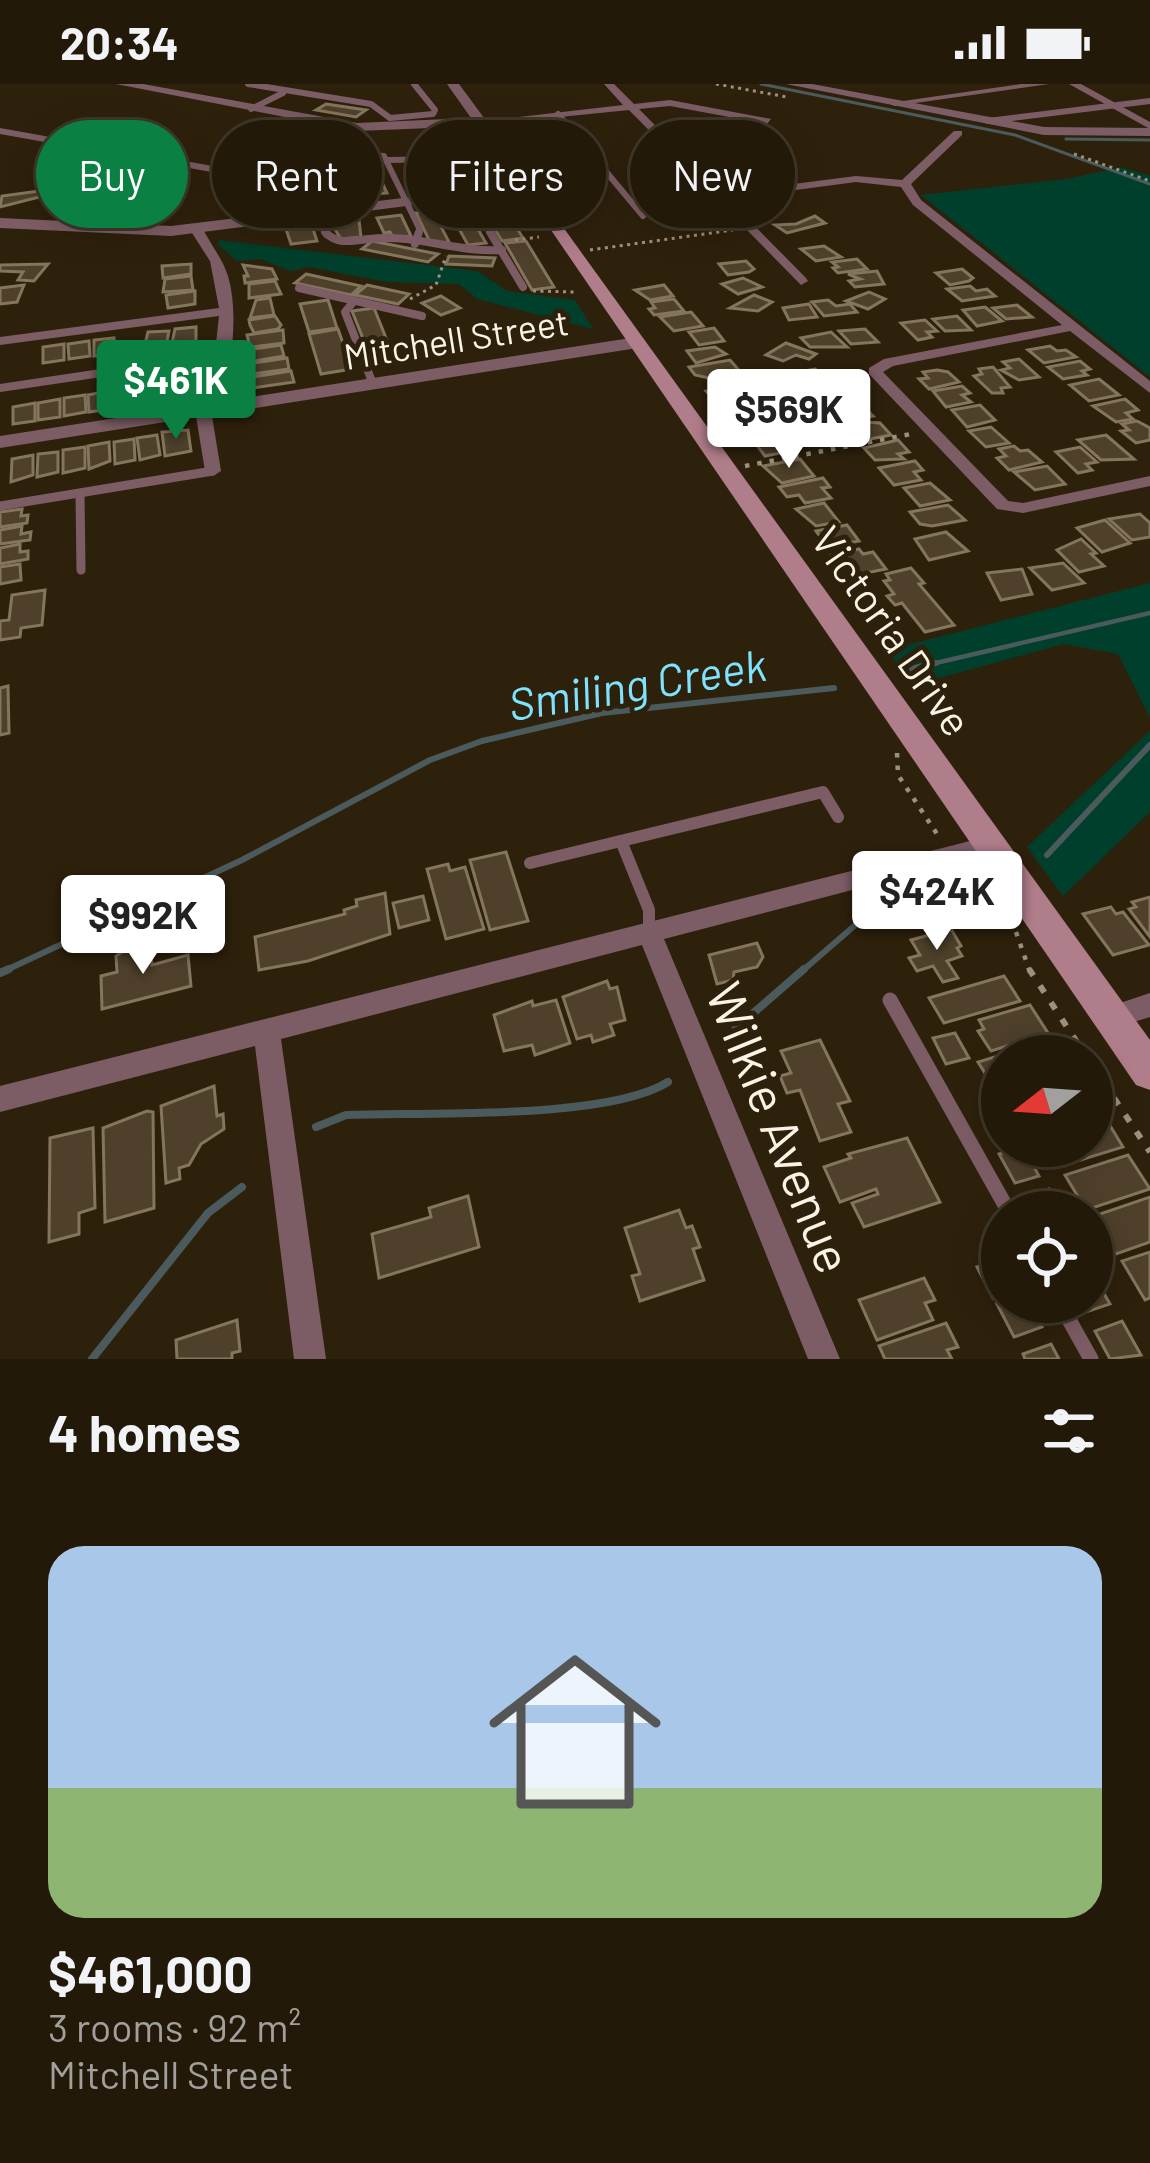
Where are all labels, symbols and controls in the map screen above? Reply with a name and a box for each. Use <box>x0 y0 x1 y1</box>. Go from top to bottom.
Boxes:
text: 20:34 <box>60 15 179 69</box>
chip: Buy <box>36 120 188 228</box>
chip: Rent <box>212 120 382 228</box>
chip: Filters <box>406 120 606 228</box>
chip: New <box>630 120 795 228</box>
street label: Mitchell Street <box>341 299 571 377</box>
pin: $461K <box>92 340 260 442</box>
text: $461K <box>124 355 228 402</box>
pin: $569K <box>705 369 873 471</box>
text: $569K <box>734 384 844 431</box>
street label: Victoria Drive <box>802 516 984 744</box>
water label: Smiling Creek <box>504 636 770 730</box>
pin: $424K <box>853 851 1021 953</box>
text: $424K <box>879 866 995 913</box>
pin: $992K <box>59 875 227 977</box>
text: $992K <box>88 890 198 937</box>
street label: Wilkie Avenue <box>695 973 867 1281</box>
north arrow <box>981 1035 1113 1167</box>
map controls <box>981 1035 1113 1323</box>
button: locate <box>981 1191 1113 1323</box>
icon: filters <box>1036 1398 1102 1464</box>
text: 4 homes <box>48 1401 241 1462</box>
icon: home <box>467 1624 683 1840</box>
text: $461,000 <box>48 1942 253 2003</box>
text: 3 rooms · 92 m² <box>48 2003 301 2050</box>
text: Mitchell Street <box>48 2050 293 2097</box>

